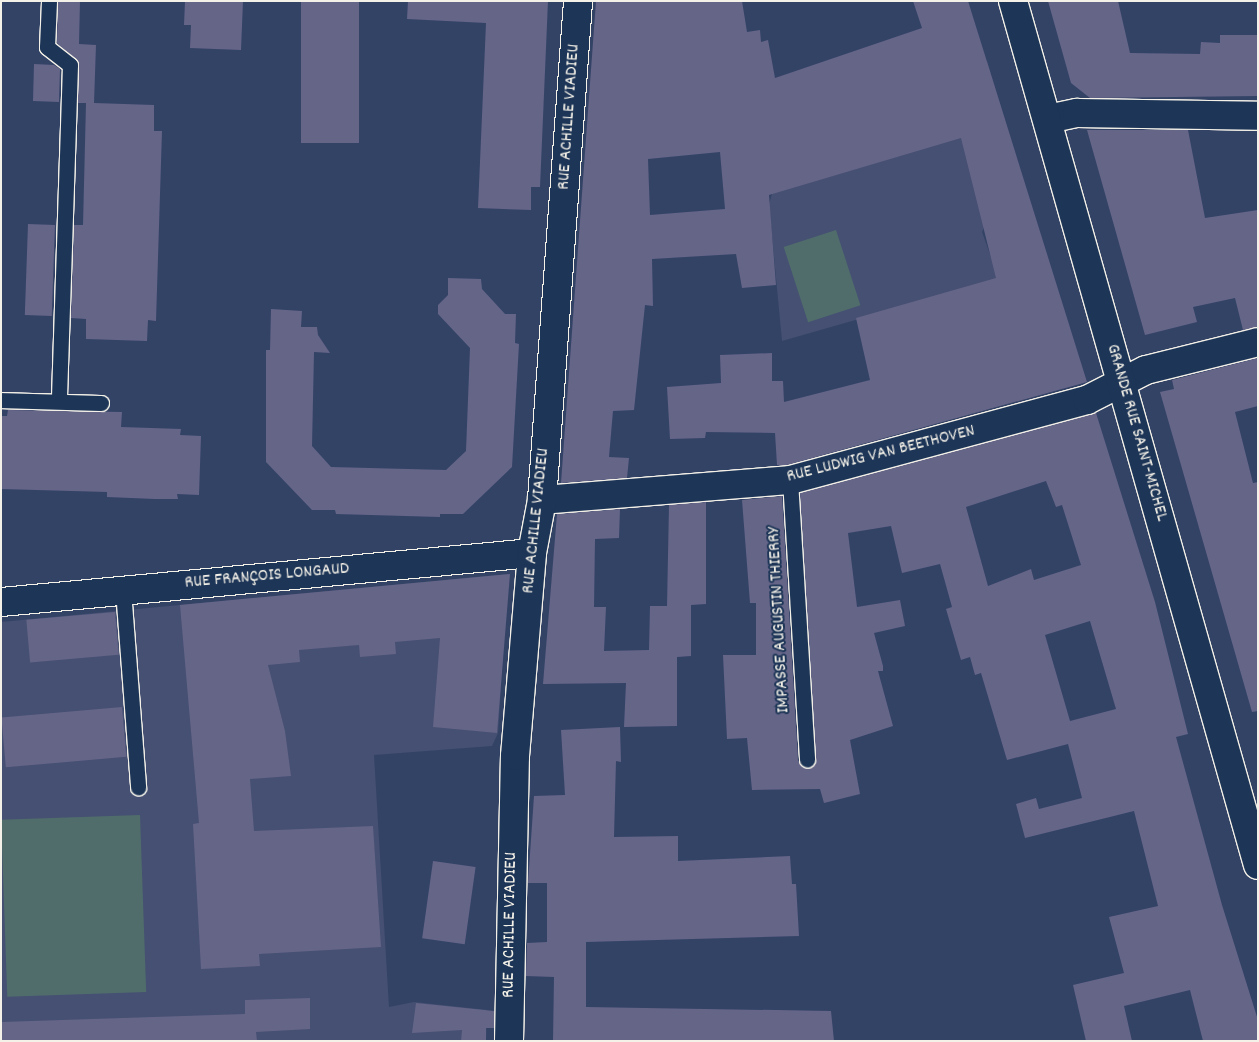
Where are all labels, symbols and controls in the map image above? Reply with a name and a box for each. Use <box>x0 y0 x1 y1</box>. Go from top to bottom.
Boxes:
street label: RUE ACHILLE VIADIEU <box>554 43 586 191</box>
street label: GRANDE RUE SAINT-MICHEL <box>1100 342 1172 524</box>
street label: RUE LUDWIG VAN BEETHOVEN <box>785 421 977 489</box>
street label: RUE ACHILLE VIADIEU <box>519 447 555 595</box>
street label: IMPASSE AUGUSTIN THIERRY <box>764 526 796 714</box>
street label: RUE FRANÇOIS LONGAUD <box>184 559 350 595</box>
street label: RUE ACHILLE VIADIEU <box>499 852 523 998</box>

